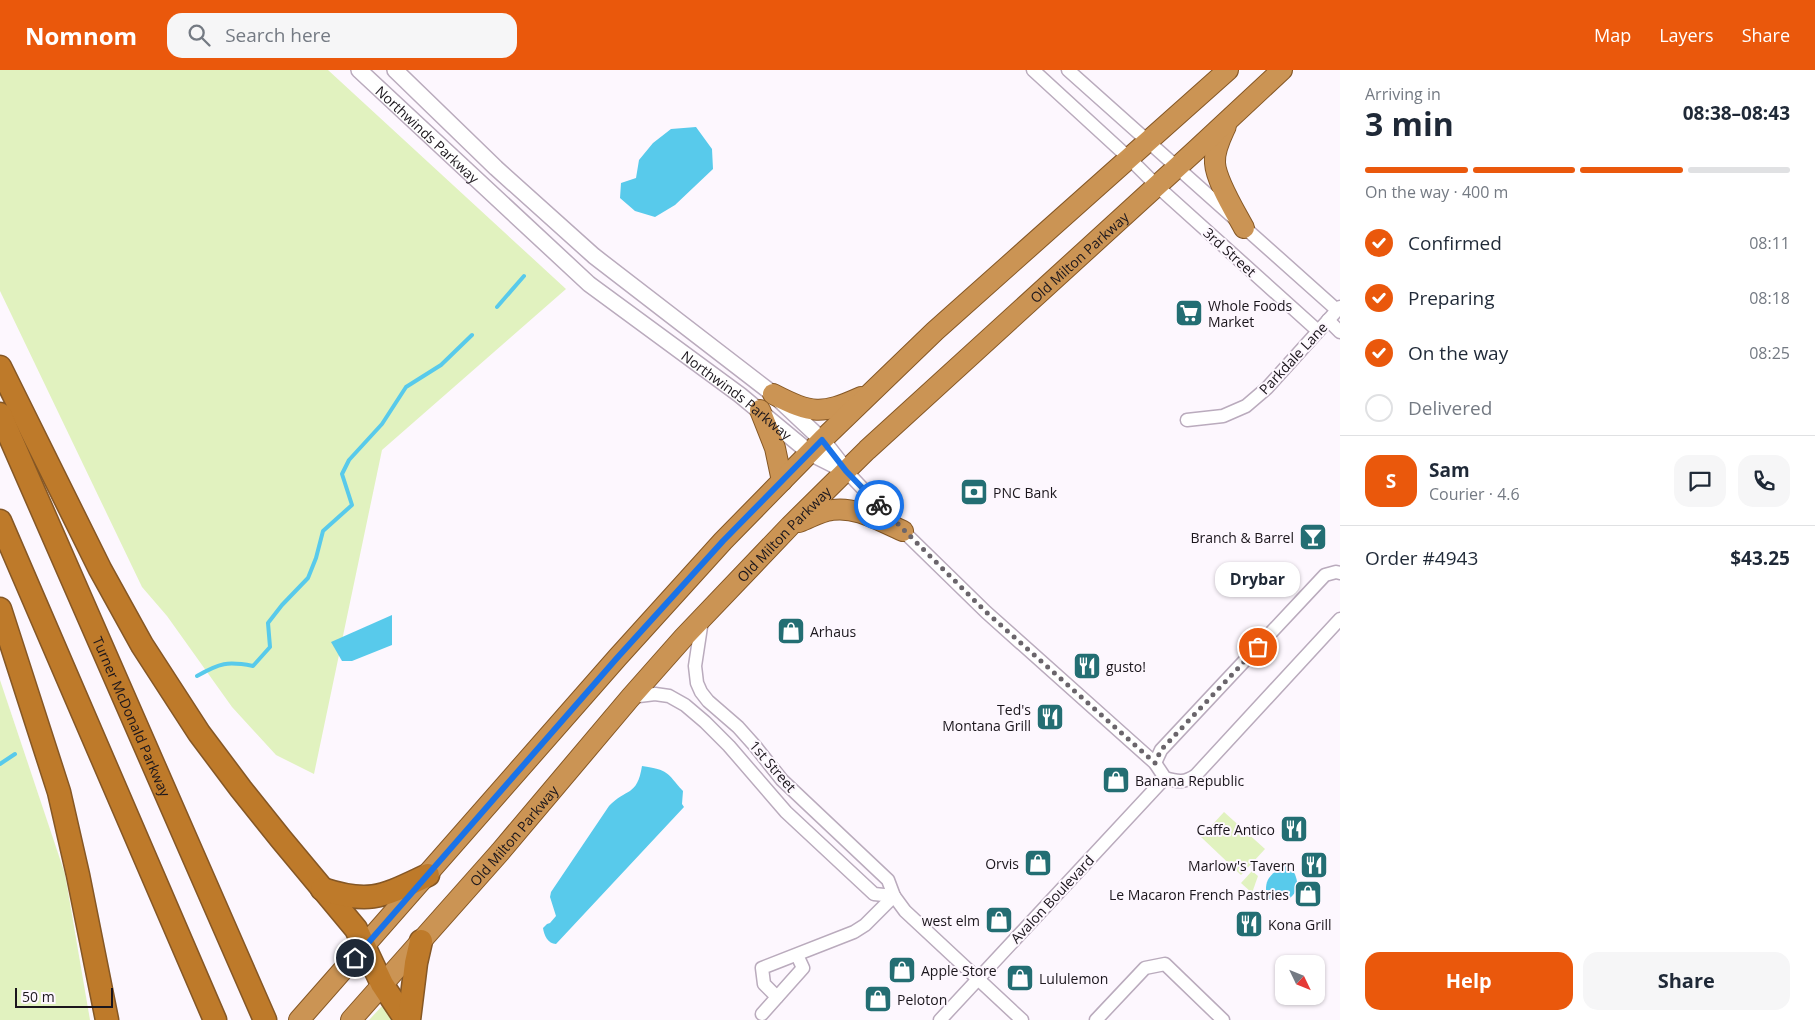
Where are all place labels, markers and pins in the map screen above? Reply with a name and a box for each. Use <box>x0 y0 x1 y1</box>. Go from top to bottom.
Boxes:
place label: Whole Foods Market <box>1208 296 1293 331</box>
supermarket icon: Whole Foods Market <box>1174 298 1204 328</box>
bank icon: PNC Bank <box>959 477 989 507</box>
place label: PNC Bank <box>993 483 1058 502</box>
bar icon: Branch & Barrel <box>1298 522 1328 552</box>
place label: Branch & Barrel <box>1190 528 1294 547</box>
callout: Drybar <box>1216 562 1300 597</box>
shop icon: Arhaus <box>776 616 806 646</box>
place label: Arhaus <box>810 622 857 641</box>
pin <box>1237 626 1279 668</box>
restaurant icon: gusto! <box>1072 651 1102 681</box>
place label: gusto! <box>1106 657 1146 676</box>
place label: Ted's Montana Grill <box>942 700 1031 735</box>
restaurant icon: Ted's Montana Grill <box>1035 702 1065 732</box>
shop icon: Banana Republic <box>1101 765 1131 795</box>
place label: Banana Republic <box>1135 771 1244 790</box>
restaurant icon: Caffe Antico <box>1279 814 1309 844</box>
place label: Caffe Antico <box>1196 820 1275 839</box>
shop icon: Orvis <box>1023 848 1053 878</box>
restaurant icon: Marlow's Tavern <box>1299 850 1329 880</box>
place label: Orvis <box>985 854 1019 873</box>
place label: Marlow's Tavern <box>1188 856 1295 875</box>
shop icon: Le Macaron French Pastries <box>1293 879 1323 909</box>
place label: Le Macaron French Pastries <box>1109 885 1289 904</box>
shop icon: west elm <box>984 905 1014 935</box>
restaurant icon: Kona Grill <box>1234 909 1264 939</box>
place label: west elm <box>922 911 980 930</box>
place label: Kona Grill <box>1268 915 1332 934</box>
pin <box>334 937 376 979</box>
shop icon: Apple Store <box>887 955 917 985</box>
place label: Apple Store <box>921 961 997 980</box>
shop icon: Lululemon <box>1005 963 1035 993</box>
place label: Lululemon <box>1039 969 1108 988</box>
shop icon: Peloton <box>863 984 893 1014</box>
place label: Peloton <box>897 990 947 1009</box>

